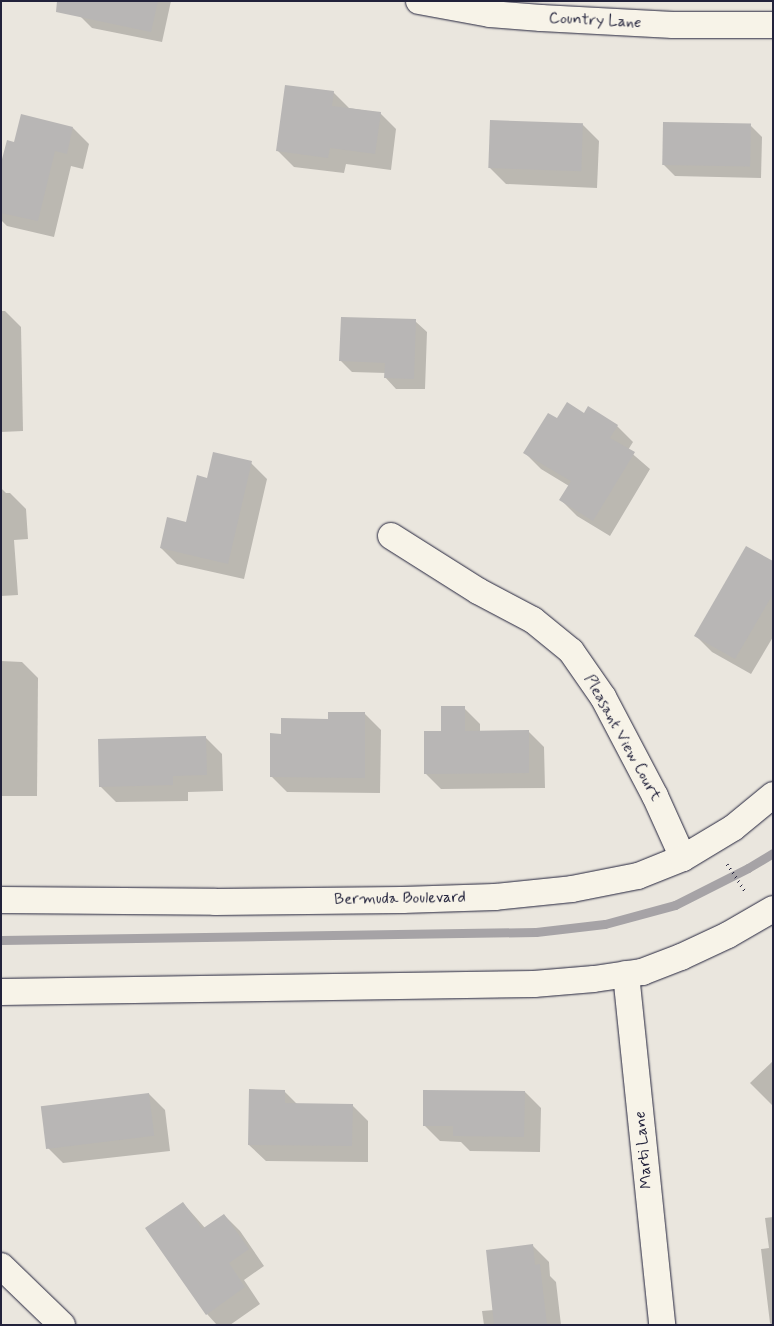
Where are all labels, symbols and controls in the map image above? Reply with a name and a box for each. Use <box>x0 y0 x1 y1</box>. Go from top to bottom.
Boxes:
street label: Country Lane <box>548 9 642 33</box>
street label: Pleasant View Court <box>580 673 664 803</box>
street label: Bermuda Boulevard <box>334 888 466 910</box>
street label: Marti Lane <box>631 1110 657 1190</box>

